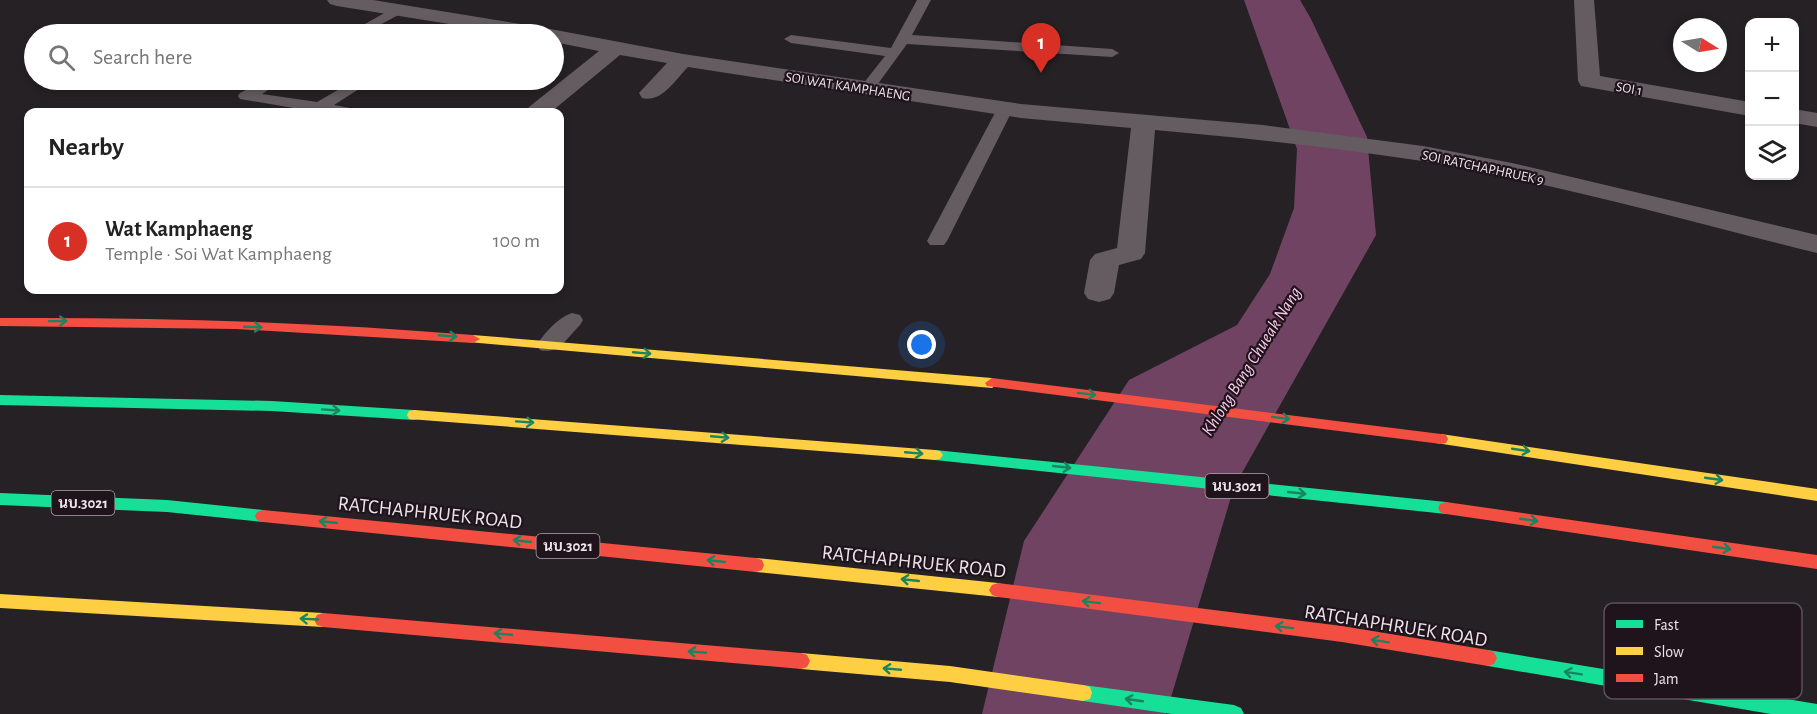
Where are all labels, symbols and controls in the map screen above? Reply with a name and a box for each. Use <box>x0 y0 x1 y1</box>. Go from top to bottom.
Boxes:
north arrow <box>1673 18 1727 72</box>
map controls <box>1745 18 1799 180</box>
button: + <box>1745 18 1799 72</box>
pin: 1 <box>1022 23 1060 73</box>
search box <box>24 24 564 90</box>
icon: search <box>45 41 78 74</box>
text: Search here <box>93 46 192 68</box>
street label: SOI WAT KAMPHAENG <box>784 70 911 104</box>
button: − <box>1745 72 1799 126</box>
street label: SOI 1 <box>1615 80 1643 98</box>
button: layers <box>1745 126 1799 180</box>
text: Nearby <box>48 134 124 160</box>
street label: SOI RATCHAPHRUEK 9 <box>1421 148 1545 188</box>
text: Wat Kamphaeng <box>105 218 253 240</box>
text: 1 <box>64 231 71 251</box>
text: 100 m <box>493 231 540 251</box>
text: Temple · Soi Wat Kamphaeng <box>105 244 332 264</box>
water label: Khlong Bang Chueak Nang <box>1199 284 1305 439</box>
one-way arrow <box>48 316 68 327</box>
one-way arrow <box>243 321 263 332</box>
your location <box>907 330 936 359</box>
one-way arrow <box>438 331 458 342</box>
one-way arrow <box>632 348 652 359</box>
one-way arrow <box>1077 388 1097 399</box>
one-way arrow <box>320 405 340 416</box>
one-way arrow <box>1270 413 1290 424</box>
one-way arrow <box>515 417 535 428</box>
one-way arrow <box>709 432 729 443</box>
one-way arrow <box>1511 445 1531 456</box>
one-way arrow <box>903 448 923 459</box>
one-way arrow <box>1051 462 1071 473</box>
one-way arrow <box>1704 473 1724 484</box>
road number: นบ.3021 <box>1206 474 1268 498</box>
one-way arrow <box>1287 487 1307 498</box>
road number: นบ.3021 <box>52 491 115 515</box>
street label: RATCHAPHRUEK ROAD <box>337 493 523 533</box>
one-way arrow <box>1518 514 1538 525</box>
one-way arrow <box>319 516 338 527</box>
road number: นบ.3021 <box>536 534 600 558</box>
one-way arrow <box>513 535 532 546</box>
street label: RATCHAPHRUEK ROAD <box>821 542 1007 582</box>
one-way arrow <box>1711 542 1731 553</box>
one-way arrow <box>707 555 727 566</box>
one-way arrow <box>901 574 921 585</box>
one-way arrow <box>1081 596 1101 607</box>
street label: RATCHAPHRUEK ROAD <box>1303 602 1489 650</box>
legend <box>1604 603 1802 699</box>
one-way arrow <box>299 614 319 625</box>
text: Fast <box>1654 617 1679 633</box>
one-way arrow <box>1275 621 1294 632</box>
one-way arrow <box>494 628 514 639</box>
one-way arrow <box>1371 635 1391 646</box>
text: Slow <box>1654 644 1684 660</box>
one-way arrow <box>688 646 708 657</box>
one-way arrow <box>882 663 902 674</box>
one-way arrow <box>1563 667 1583 678</box>
text: Jam <box>1654 671 1679 687</box>
one-way arrow <box>1125 695 1145 706</box>

